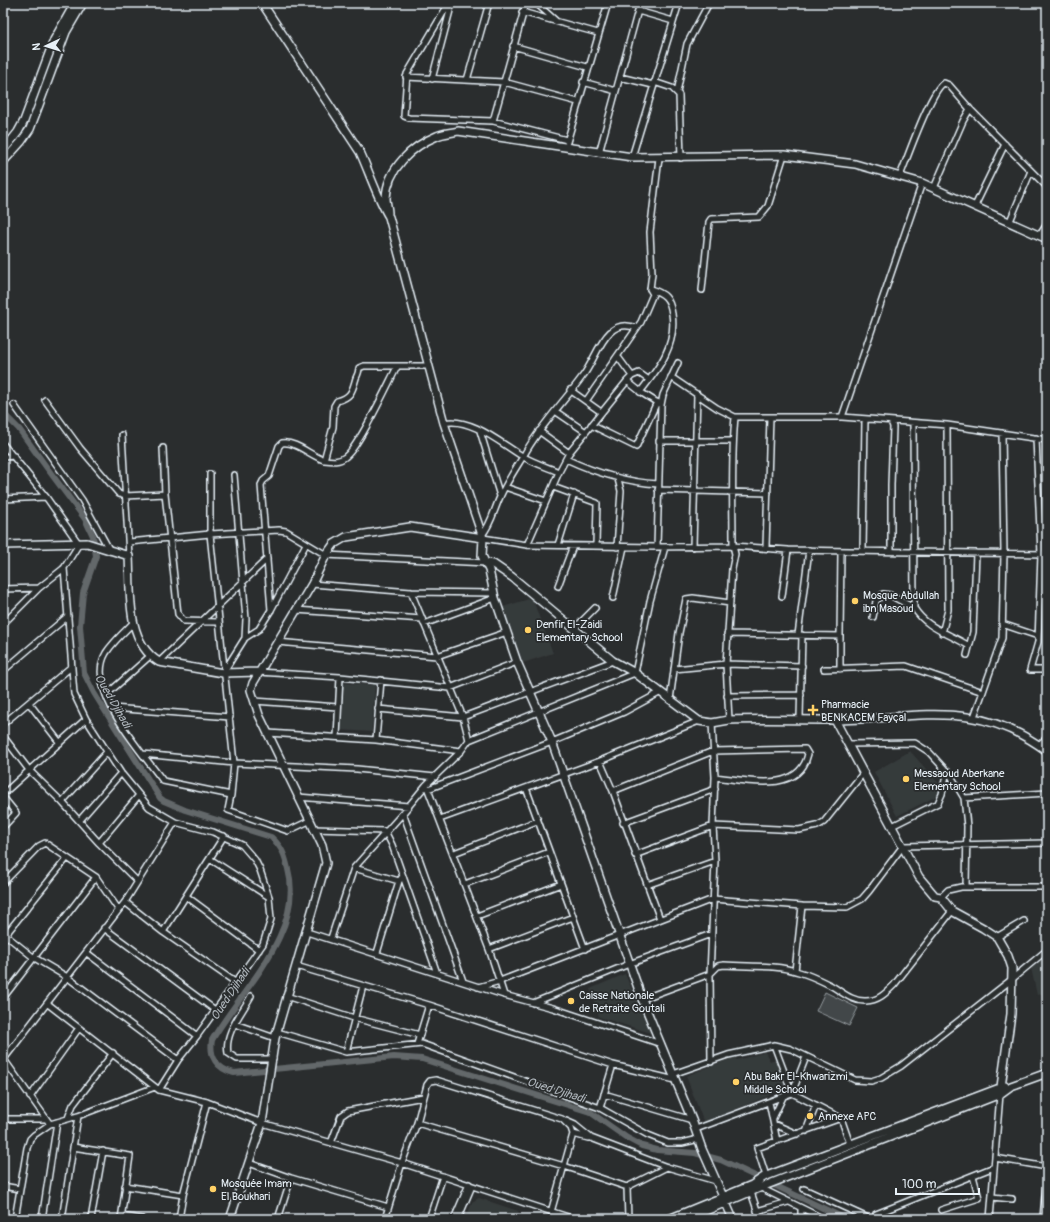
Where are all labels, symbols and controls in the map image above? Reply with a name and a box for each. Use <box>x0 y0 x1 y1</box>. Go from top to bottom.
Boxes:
north arrow <box>26 26 66 66</box>
text: N <box>30 42 43 51</box>
place label: Mosque Abdullah ibn Masoud <box>863 589 939 615</box>
marker: Mosque Abdullah ibn Masoud <box>850 596 860 606</box>
place label: Denfir El-Zaidi Elementary School <box>536 618 623 644</box>
marker: Denfir El-Zaidi Elementary School <box>523 625 533 635</box>
water label: Oued Djihadi <box>91 672 135 732</box>
place label: Pharmacie BENKACEM Fayçal <box>821 698 906 724</box>
marker: Pharmacie BENKACEM Fayçal <box>808 705 818 715</box>
place label: Messaoud Aberkane Elementary School <box>914 767 1005 793</box>
marker: Messaoud Aberkane Elementary School <box>901 774 911 784</box>
water label: Oued Djihadi <box>208 964 254 1023</box>
place label: Caisse Nationale de Retraite Goutali <box>579 989 665 1015</box>
marker: Caisse Nationale de Retraite Goutali <box>566 996 576 1006</box>
place label: Abu Bakr El-Khwarizmi Middle School <box>744 1070 847 1096</box>
water label: Oued Djihadi <box>525 1075 588 1107</box>
marker: Abu Bakr El-Khwarizmi Middle School <box>731 1077 741 1087</box>
place label: Annexe APC <box>818 1110 877 1123</box>
marker: Annexe APC <box>805 1111 815 1121</box>
scale bar <box>896 1170 979 1196</box>
place label: Mosquée Imam El Boukhari <box>221 1177 292 1203</box>
text: 100 m <box>902 1177 937 1192</box>
marker: Mosquée Imam El Boukhari <box>208 1184 218 1194</box>

